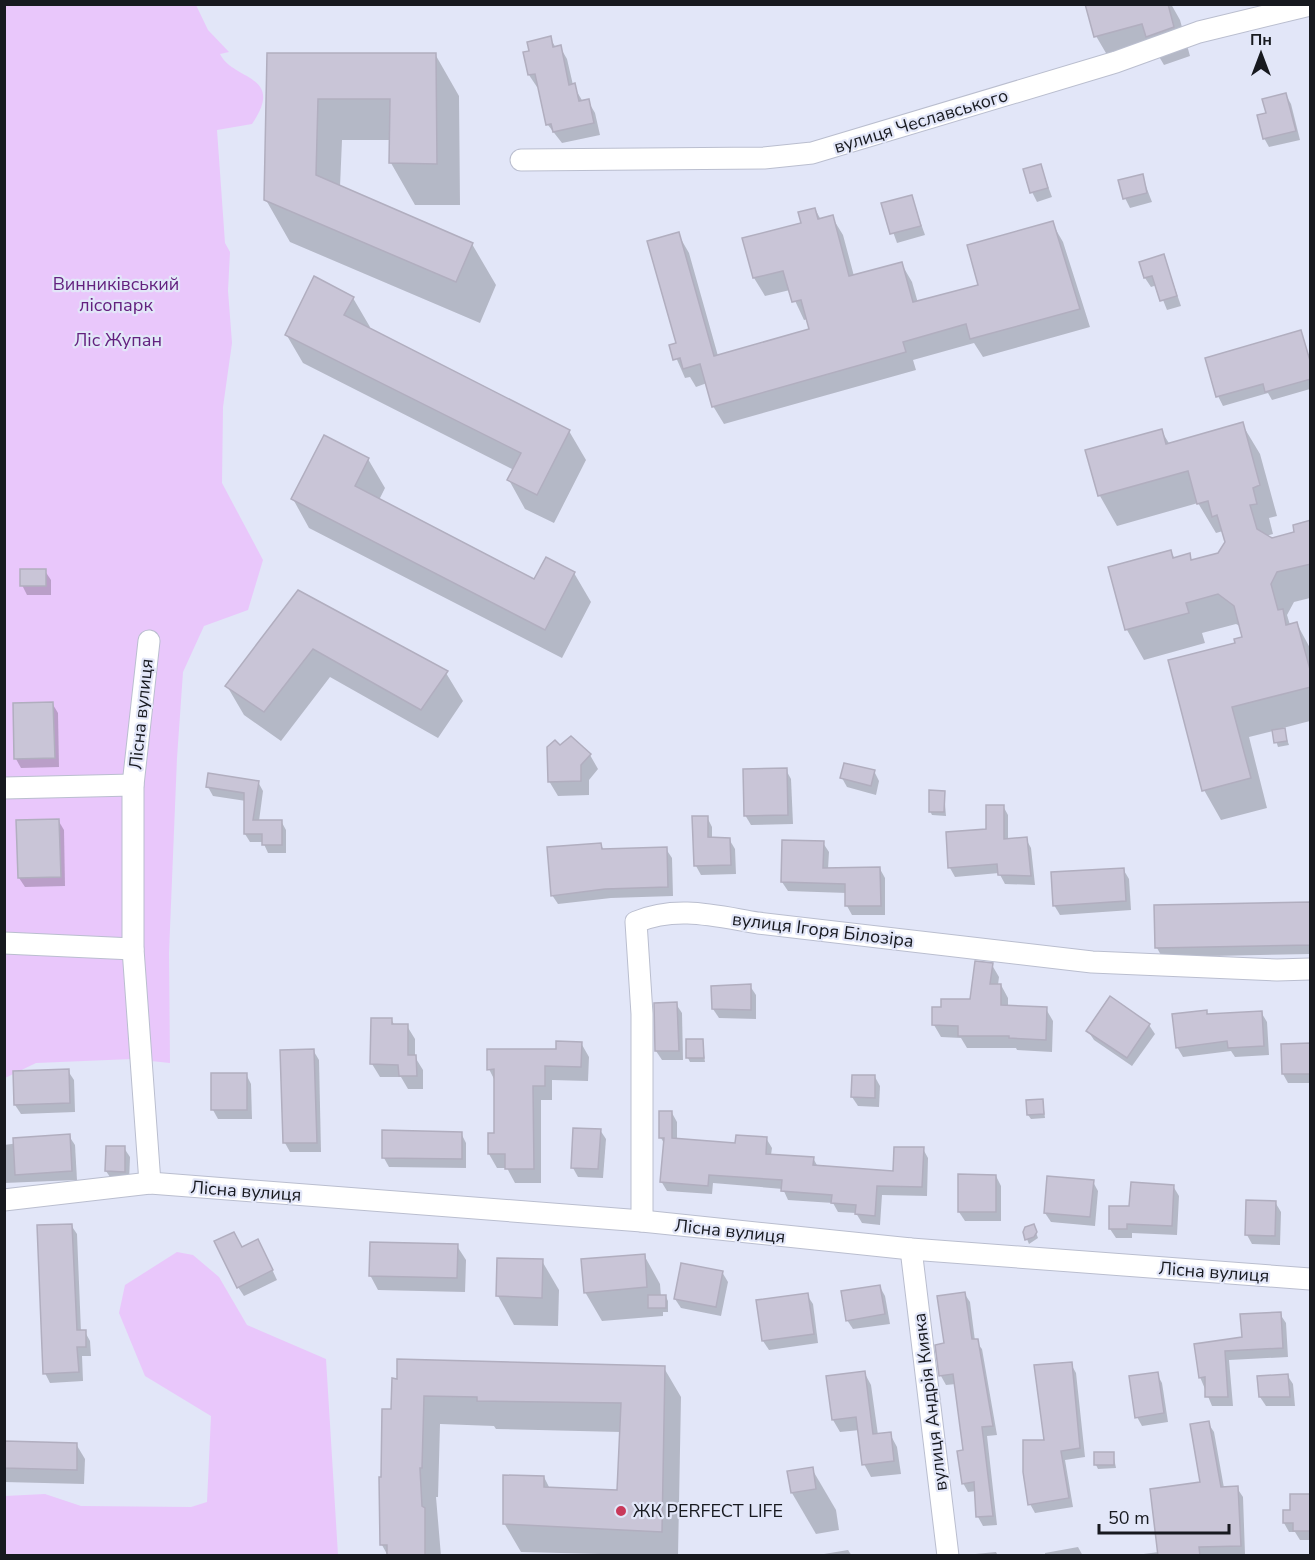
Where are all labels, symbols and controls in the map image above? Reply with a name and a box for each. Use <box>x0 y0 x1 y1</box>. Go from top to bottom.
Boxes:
north arrow <box>1231 24 1291 84</box>
text: Пн <box>1250 29 1272 51</box>
street label: вулиця Чеславського <box>831 83 1011 159</box>
park label: Винниківський лісопарк <box>53 272 179 317</box>
park label: Ліс Жупан <box>74 328 162 352</box>
street label: Лісна вулиця <box>123 657 159 771</box>
street label: вулиця Ігоря Білозіра <box>731 907 915 953</box>
street label: Лісна вулиця <box>190 1175 302 1207</box>
street label: Лісна вулиця <box>673 1213 787 1249</box>
street label: Лісна вулиця <box>1158 1256 1270 1288</box>
street label: вулиця Андрія Кияка <box>907 1312 953 1492</box>
scale bar <box>1099 1497 1230 1535</box>
place label: ЖК PERFECT LIFE <box>633 1499 783 1523</box>
marker: ЖК PERFECT LIFE <box>614 1504 628 1518</box>
text: 50 m <box>1108 1506 1150 1530</box>

